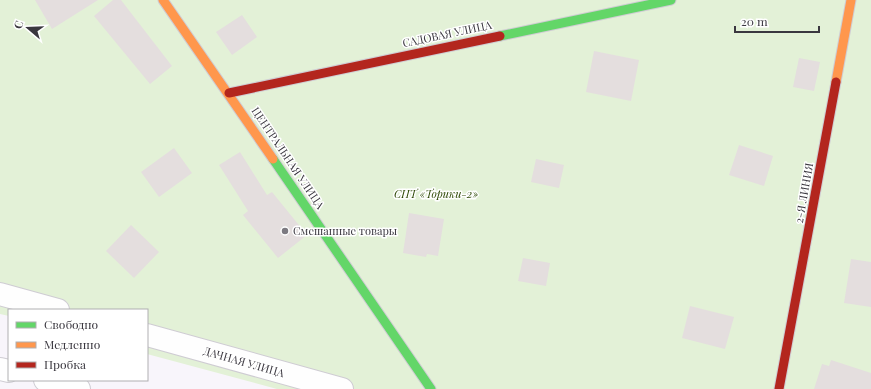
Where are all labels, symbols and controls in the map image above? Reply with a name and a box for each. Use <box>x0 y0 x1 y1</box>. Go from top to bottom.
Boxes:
north arrow <box>8 8 48 48</box>
scale bar <box>735 8 819 34</box>
text: 20 m <box>741 13 768 29</box>
street label: САДОВАЯ УЛИЦА <box>401 17 493 50</box>
text: С <box>10 18 27 31</box>
street label: ЦЕНТРАЛЬНАЯ УЛИЦА <box>249 104 328 212</box>
street label: 2-Я ЛИНИЯ <box>791 162 816 224</box>
park label: СНТ «Торики-2» <box>394 186 478 201</box>
place label: Смешанные товары <box>293 223 398 238</box>
marker: Смешанные товары <box>280 226 290 236</box>
legend <box>8 309 148 381</box>
text: Свободно <box>44 316 99 332</box>
text: Медленно <box>44 336 101 352</box>
street label: ДАЧНАЯ УЛИЦА <box>202 343 286 380</box>
text: Пробка <box>44 356 86 372</box>

